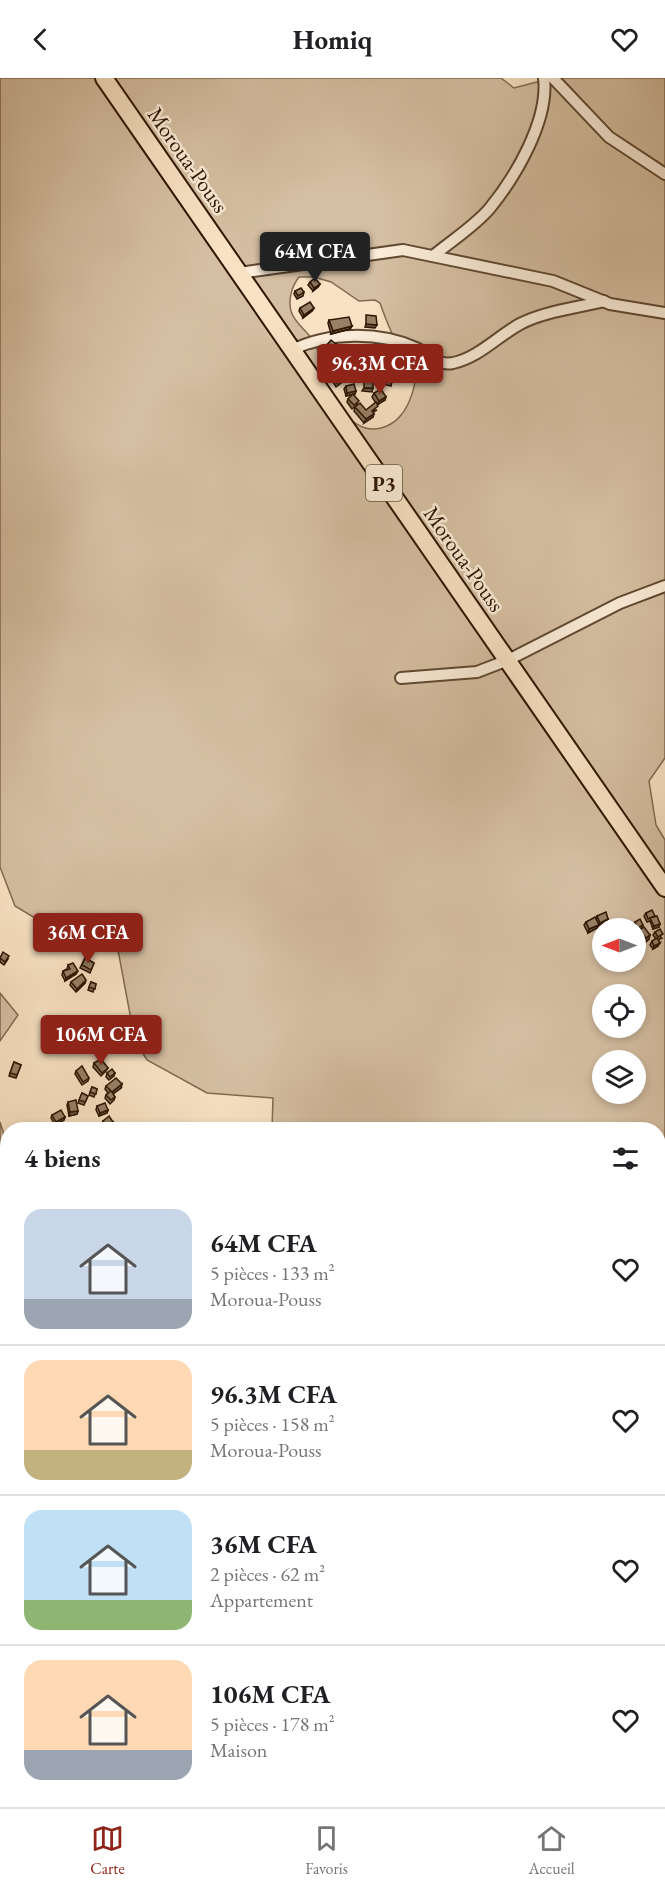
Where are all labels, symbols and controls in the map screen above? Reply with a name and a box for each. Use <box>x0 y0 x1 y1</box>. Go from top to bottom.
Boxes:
text: Homiq <box>293 22 372 57</box>
icon: back <box>24 23 57 56</box>
icon: heart <box>608 23 641 56</box>
street label: Moroua-Pouss <box>141 101 235 219</box>
pin: 64M CFA <box>260 232 370 283</box>
text: 64M CFA <box>274 238 356 264</box>
pin: 96.3M CFA <box>311 344 449 395</box>
text: 96.3M CFA <box>331 350 429 376</box>
road number: P3 <box>366 465 402 501</box>
street label: Moroua-Pouss <box>417 500 511 618</box>
pin: 36M CFA <box>33 913 143 964</box>
north arrow <box>592 918 646 972</box>
map controls <box>592 918 646 1104</box>
text: 36M CFA <box>47 919 129 945</box>
button: locate <box>592 984 646 1038</box>
pin: 106M CFA <box>39 1015 163 1066</box>
text: 106M CFA <box>55 1021 147 1047</box>
button: layers <box>592 1050 646 1104</box>
text: 4 biens <box>24 1141 101 1175</box>
icon: filters <box>609 1142 642 1175</box>
text: 64M CFA <box>210 1226 317 1260</box>
icon: home <box>72 1233 144 1305</box>
icon: heart <box>609 1253 642 1286</box>
text: 5 pièces · 133 m² <box>210 1260 335 1286</box>
text: Moroua-Pouss <box>210 1286 322 1312</box>
text: 96.3M CFA <box>210 1377 337 1411</box>
icon: home <box>72 1384 144 1456</box>
icon: heart <box>609 1404 642 1437</box>
text: 5 pièces · 158 m² <box>210 1411 335 1437</box>
text: Moroua-Pouss <box>210 1437 322 1463</box>
text: 36M CFA <box>210 1527 317 1561</box>
icon: home <box>72 1534 144 1606</box>
icon: heart <box>609 1554 642 1587</box>
text: 2 pièces · 62 m² <box>210 1561 325 1587</box>
text: Appartement <box>210 1587 313 1613</box>
text: 106M CFA <box>210 1677 331 1711</box>
icon: home <box>72 1684 144 1756</box>
icon: heart <box>609 1704 642 1737</box>
text: 5 pièces · 178 m² <box>210 1711 335 1737</box>
text: Maison <box>210 1737 267 1763</box>
tab: Carte <box>90 1822 125 1879</box>
tab: Favoris <box>305 1822 348 1879</box>
tab: Accueil <box>528 1822 575 1879</box>

